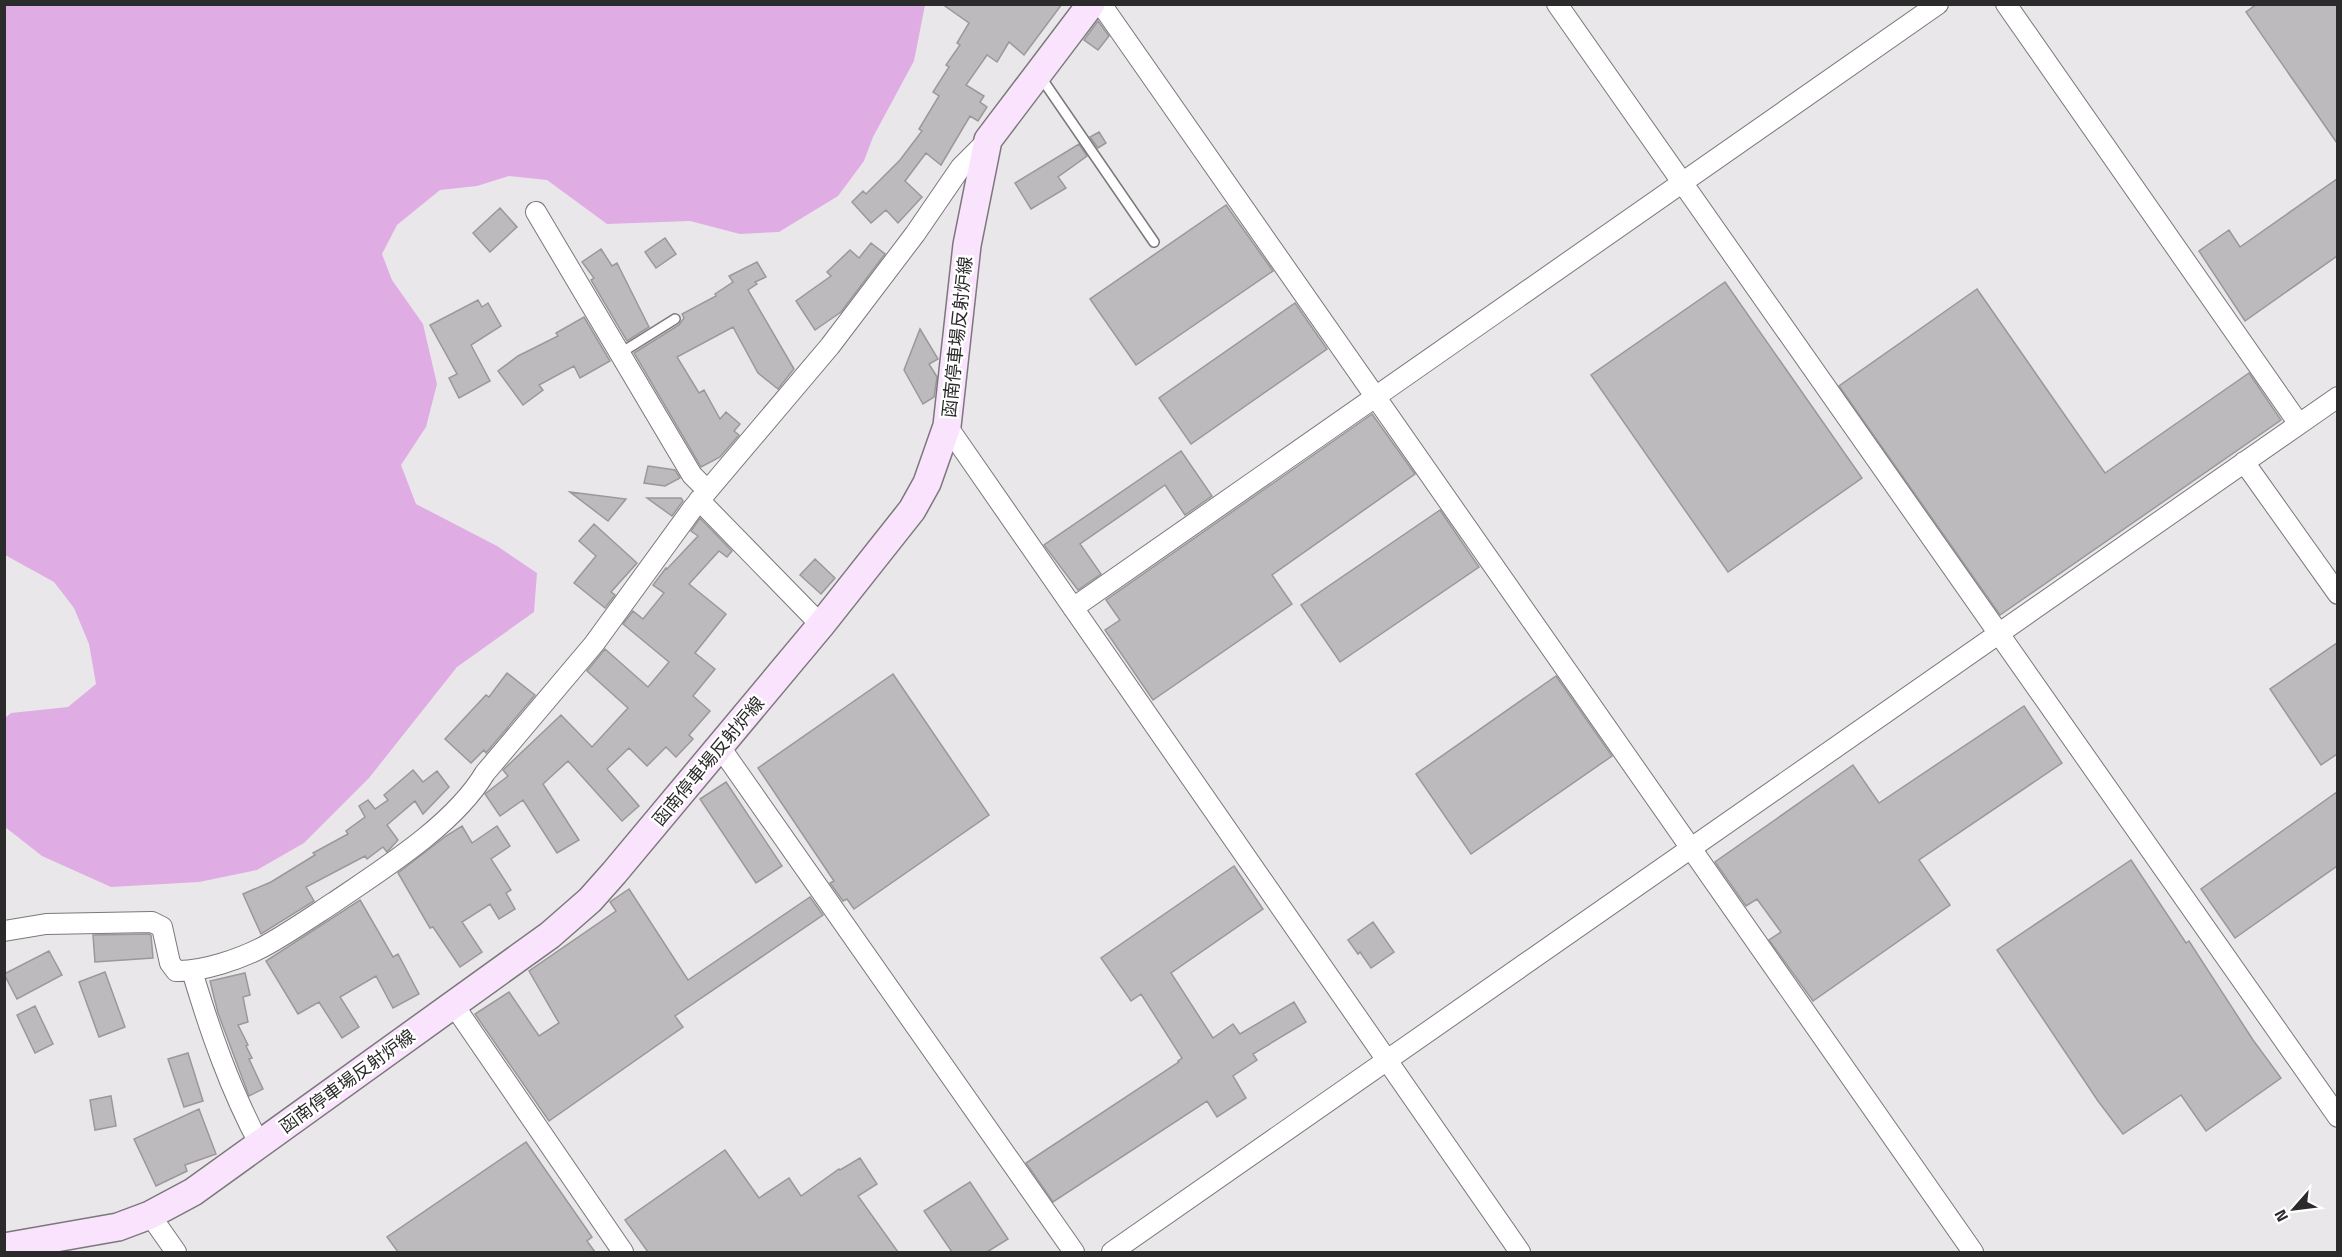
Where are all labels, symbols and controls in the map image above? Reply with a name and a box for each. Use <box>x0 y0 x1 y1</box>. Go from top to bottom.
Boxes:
street label: 函南停車場反射炉線 <box>935 255 979 419</box>
street label: 函南停車場反射炉線 <box>646 690 770 832</box>
street label: 函南停車場反射炉線 <box>274 1022 420 1140</box>
north arrow <box>2264 1179 2324 1239</box>
text: N <box>2268 1206 2294 1227</box>

